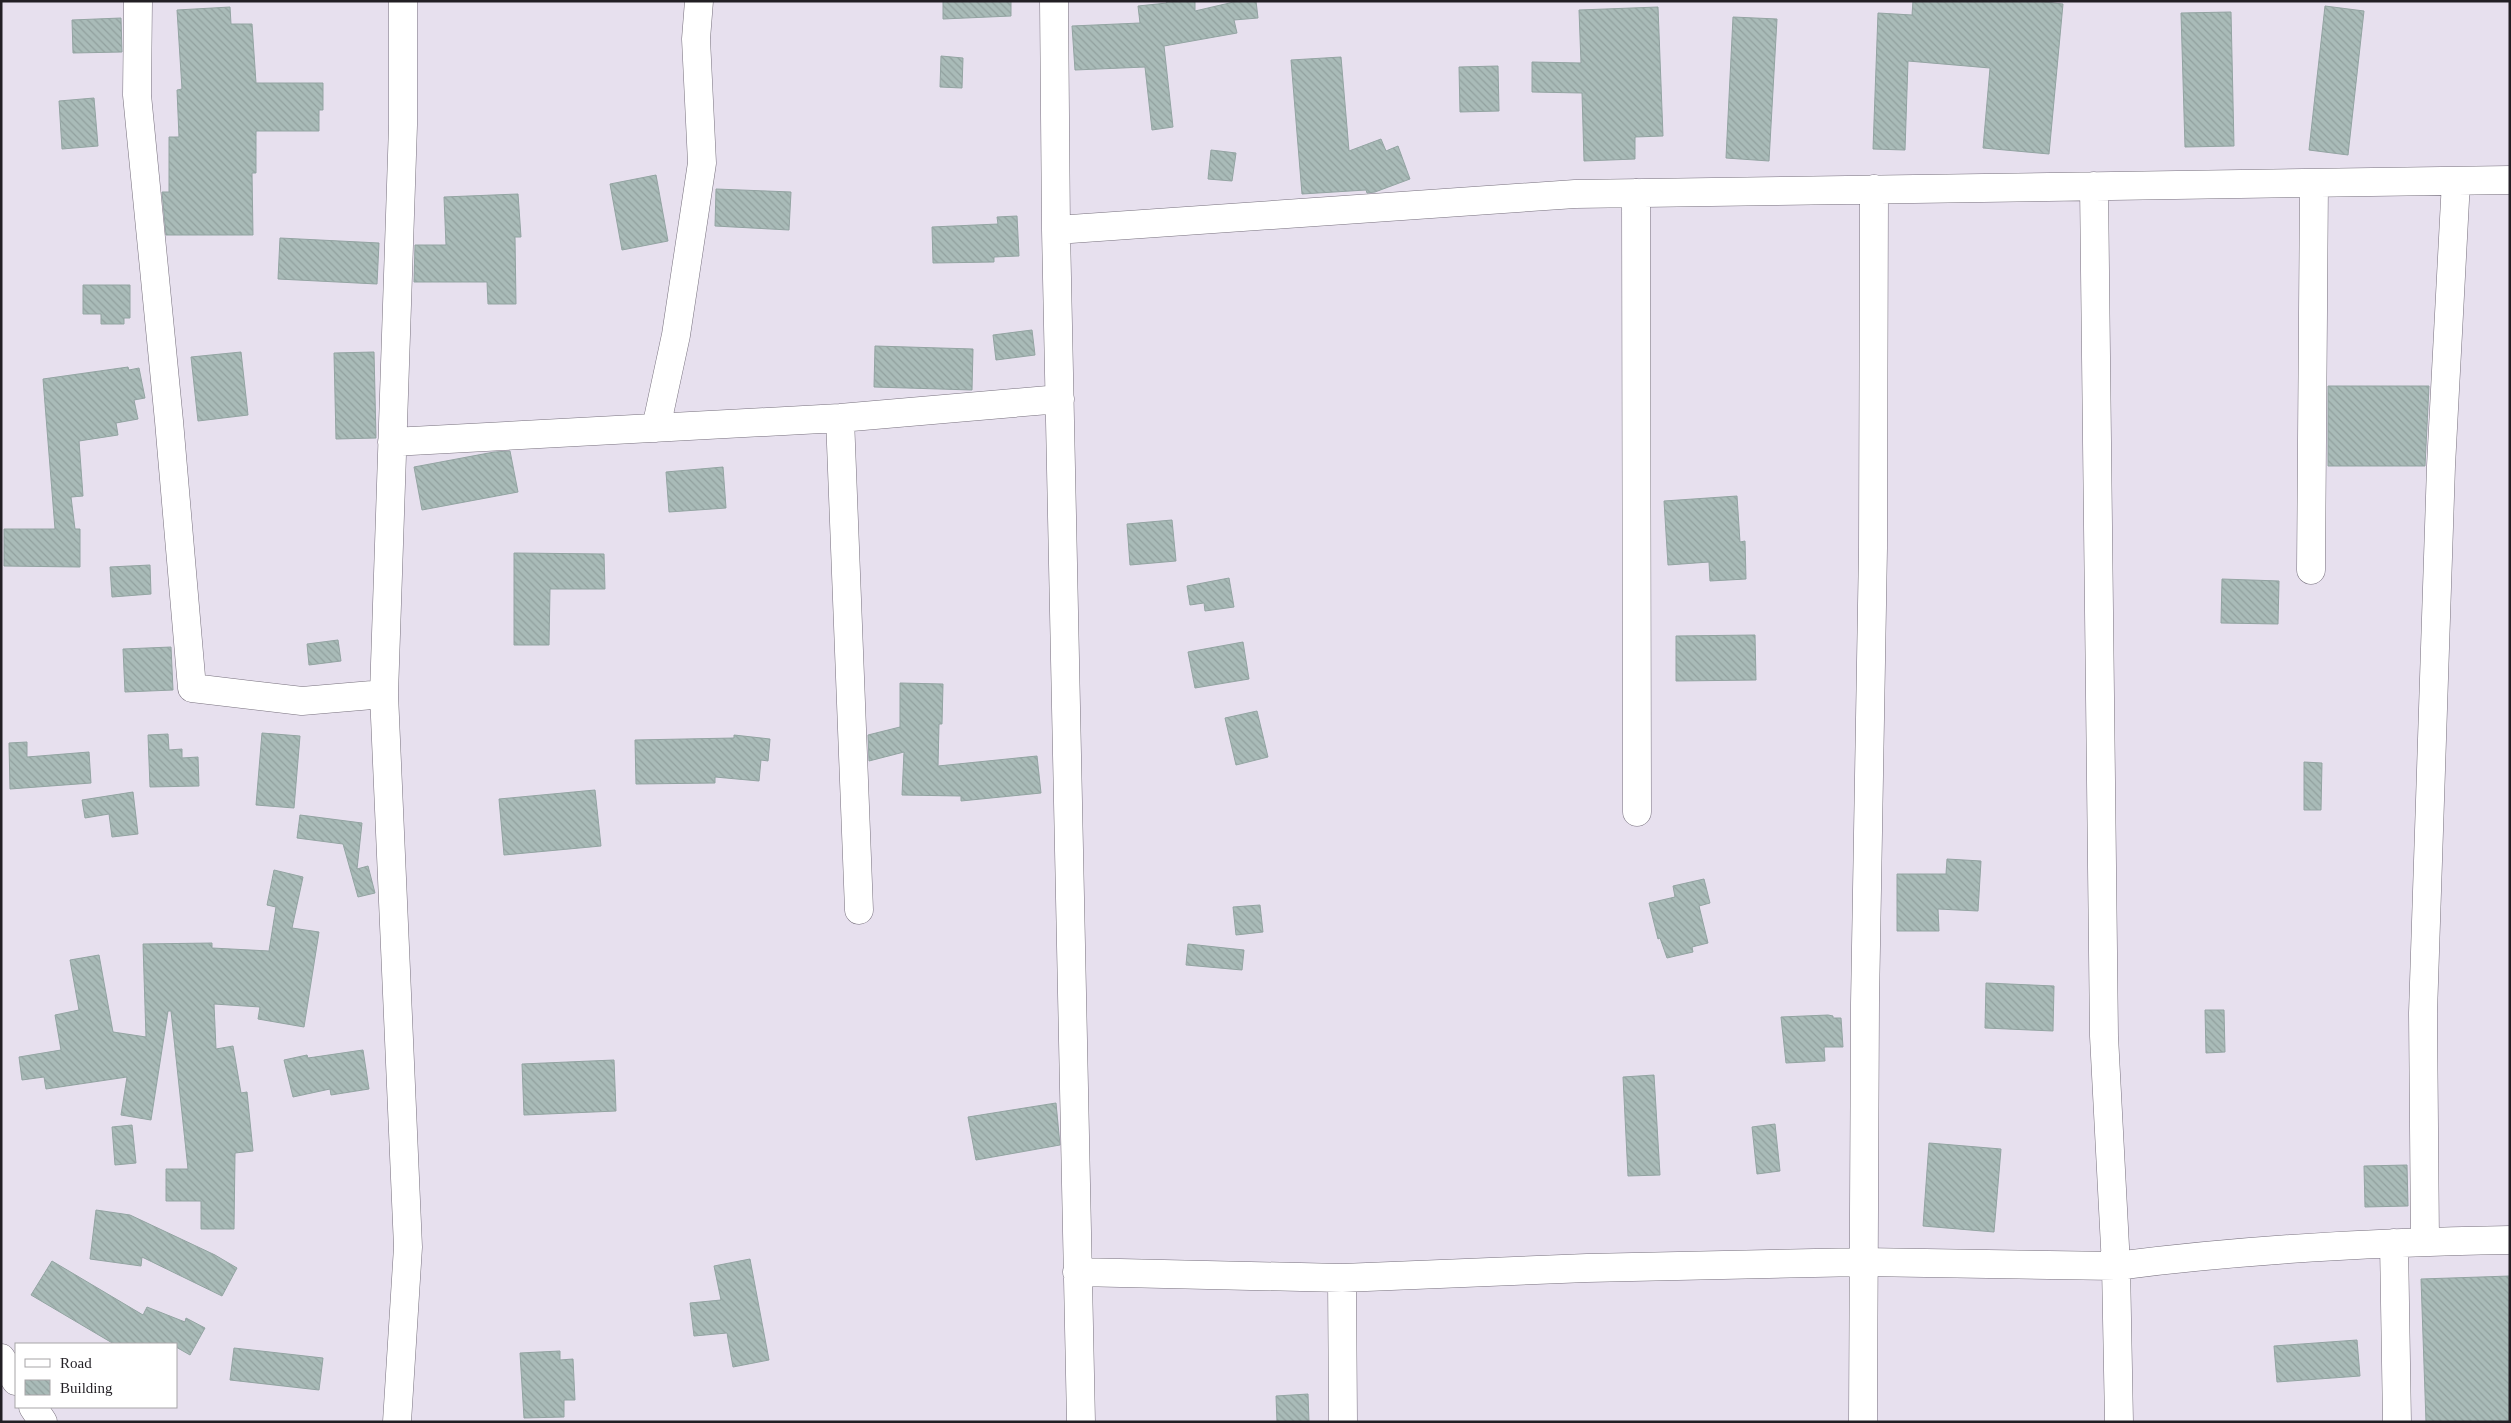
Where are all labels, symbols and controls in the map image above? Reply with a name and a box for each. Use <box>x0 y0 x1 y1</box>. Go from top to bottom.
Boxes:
legend <box>15 1343 178 1408</box>
text: Road <box>60 1355 92 1371</box>
text: Building <box>60 1380 113 1396</box>

